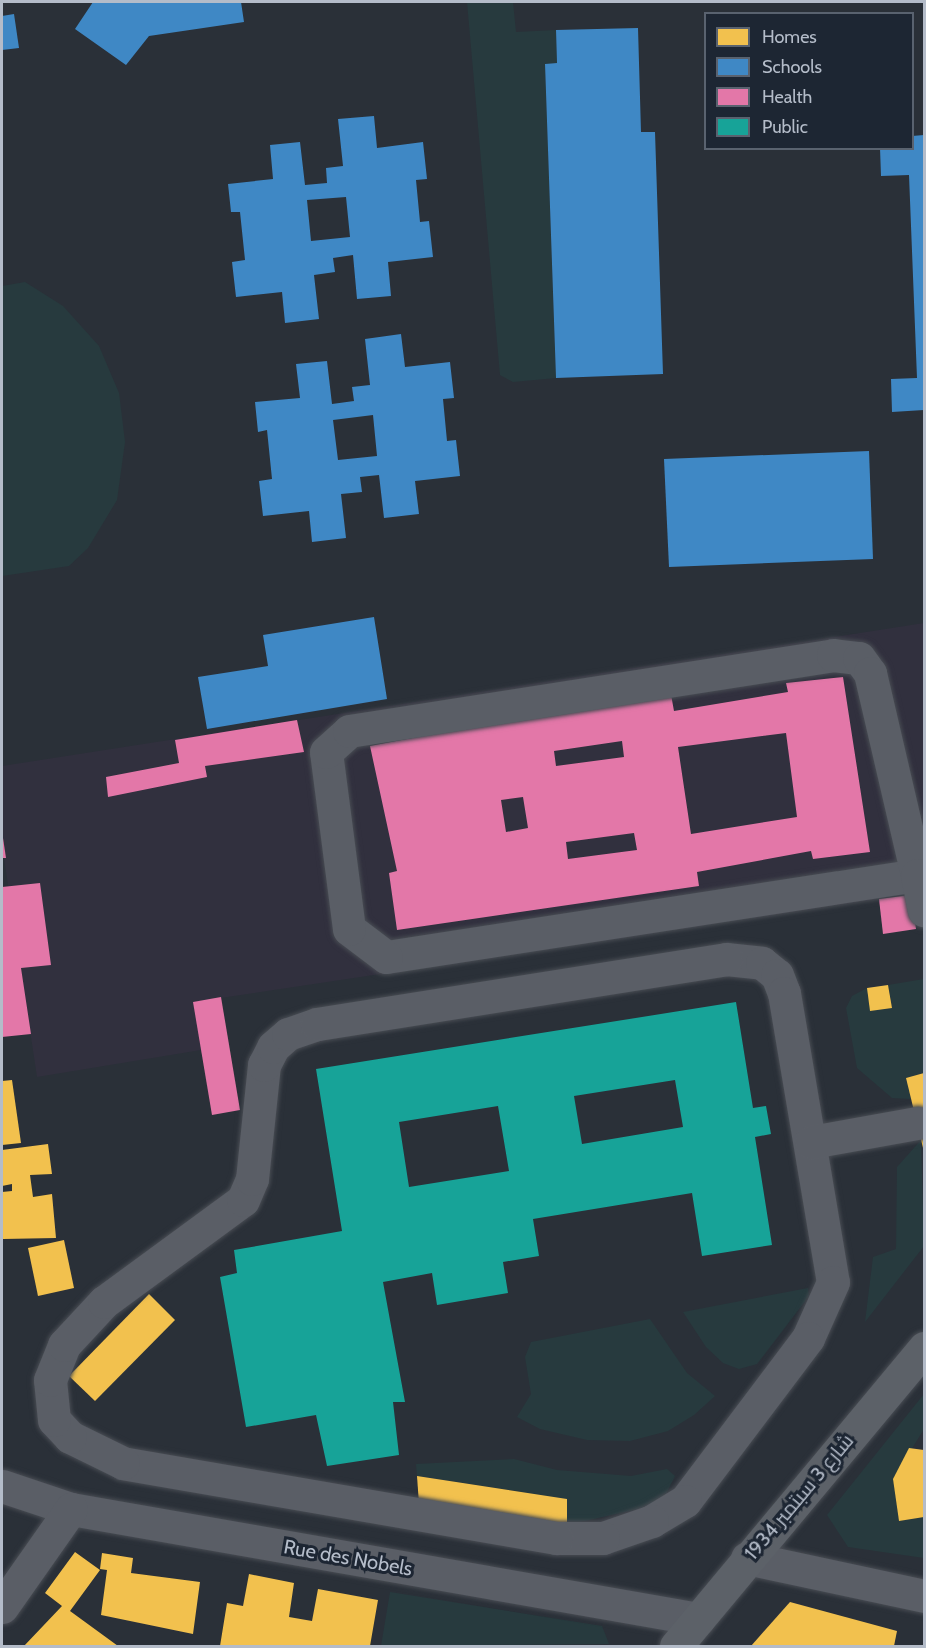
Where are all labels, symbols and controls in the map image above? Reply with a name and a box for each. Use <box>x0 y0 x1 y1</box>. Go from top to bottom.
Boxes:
legend <box>704 12 914 150</box>
text: Homes <box>762 26 817 48</box>
text: Schools <box>762 56 822 78</box>
text: Health <box>762 86 812 108</box>
text: Public <box>762 116 808 138</box>
street label: شارع 3 سبتمبر 1934 <box>739 1429 859 1565</box>
street label: Rue des Nobels <box>282 1535 414 1581</box>

